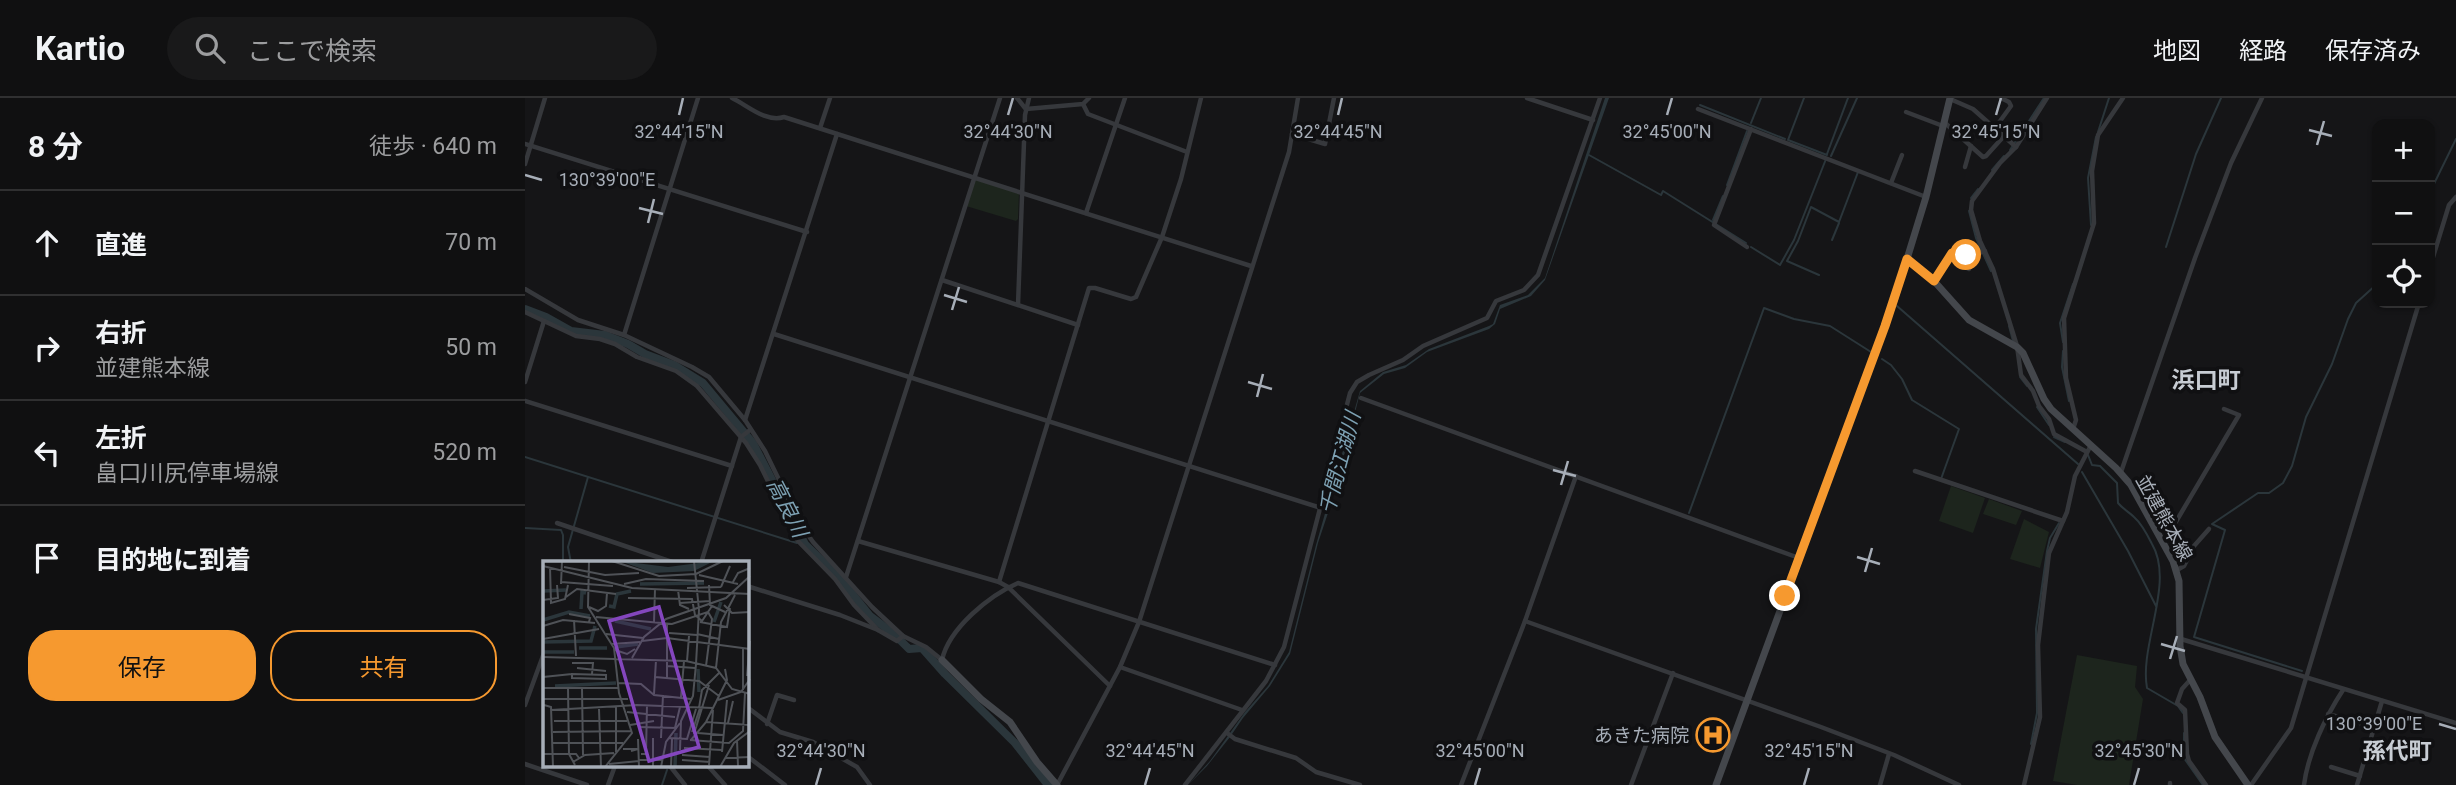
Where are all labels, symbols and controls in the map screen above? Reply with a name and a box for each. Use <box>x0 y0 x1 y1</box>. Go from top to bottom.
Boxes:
search box <box>167 17 657 80</box>
text: Kartio <box>35 29 125 68</box>
icon: search <box>191 29 229 67</box>
text: ここで検索 <box>247 36 377 66</box>
text: 地図 <box>2153 37 2201 65</box>
text: 経路 <box>2239 37 2287 65</box>
text: 保存済み <box>2325 37 2421 65</box>
map controls <box>2372 119 2435 308</box>
button: + <box>2372 119 2435 182</box>
text: 32°44'15"N <box>634 121 724 142</box>
text: 32°44'30"N <box>963 121 1053 142</box>
text: 32°44'45"N <box>1293 121 1383 142</box>
text: 32°45'00"N <box>1622 121 1712 142</box>
text: 32°45'15"N <box>1951 121 2041 142</box>
text: 8 分 <box>28 129 83 164</box>
text: 徒歩 · 640 m <box>369 133 497 160</box>
text: 130°39'00"E <box>559 169 655 190</box>
button: − <box>2372 182 2435 245</box>
icon: ahead <box>28 224 66 262</box>
text: 70 m <box>445 229 497 256</box>
text: 直進 <box>95 230 147 260</box>
route start <box>1950 239 1981 270</box>
button: locate <box>2372 245 2435 308</box>
text: 右折 <box>95 318 147 348</box>
icon: right <box>28 329 66 367</box>
text: 50 m <box>445 334 497 361</box>
text: 並建熊本線 <box>95 355 210 382</box>
district label: 浜口町 <box>2172 367 2241 394</box>
water label: 千間江湖川 <box>1315 407 1366 517</box>
text: 左折 <box>95 423 147 453</box>
icon: left <box>28 434 66 472</box>
text: 520 m <box>432 439 497 466</box>
text: 畠口川尻停車場線 <box>95 460 279 487</box>
street label: 並建熊本線 <box>2131 471 2197 565</box>
water label: 高良川 <box>762 474 813 543</box>
icon: arrive <box>28 539 66 577</box>
text: 目的地に到着 <box>95 545 251 575</box>
inset map <box>543 561 749 768</box>
route end <box>1769 580 1800 611</box>
button: 保存 <box>28 630 256 701</box>
button: 共有 <box>270 630 497 701</box>
text: 130°39'00"E <box>2326 713 2422 734</box>
hospital icon: あきた病院 <box>1694 716 1732 754</box>
place label: あきた病院 <box>1594 724 1689 747</box>
district label: 孫代町 <box>2363 738 2432 765</box>
text: 32°44'30"N <box>776 740 866 761</box>
text: 32°44'45"N <box>1105 740 1195 761</box>
text: 32°45'00"N <box>1435 740 1525 761</box>
text: 32°45'15"N <box>1764 740 1854 761</box>
text: 32°45'30"N <box>2094 740 2184 761</box>

